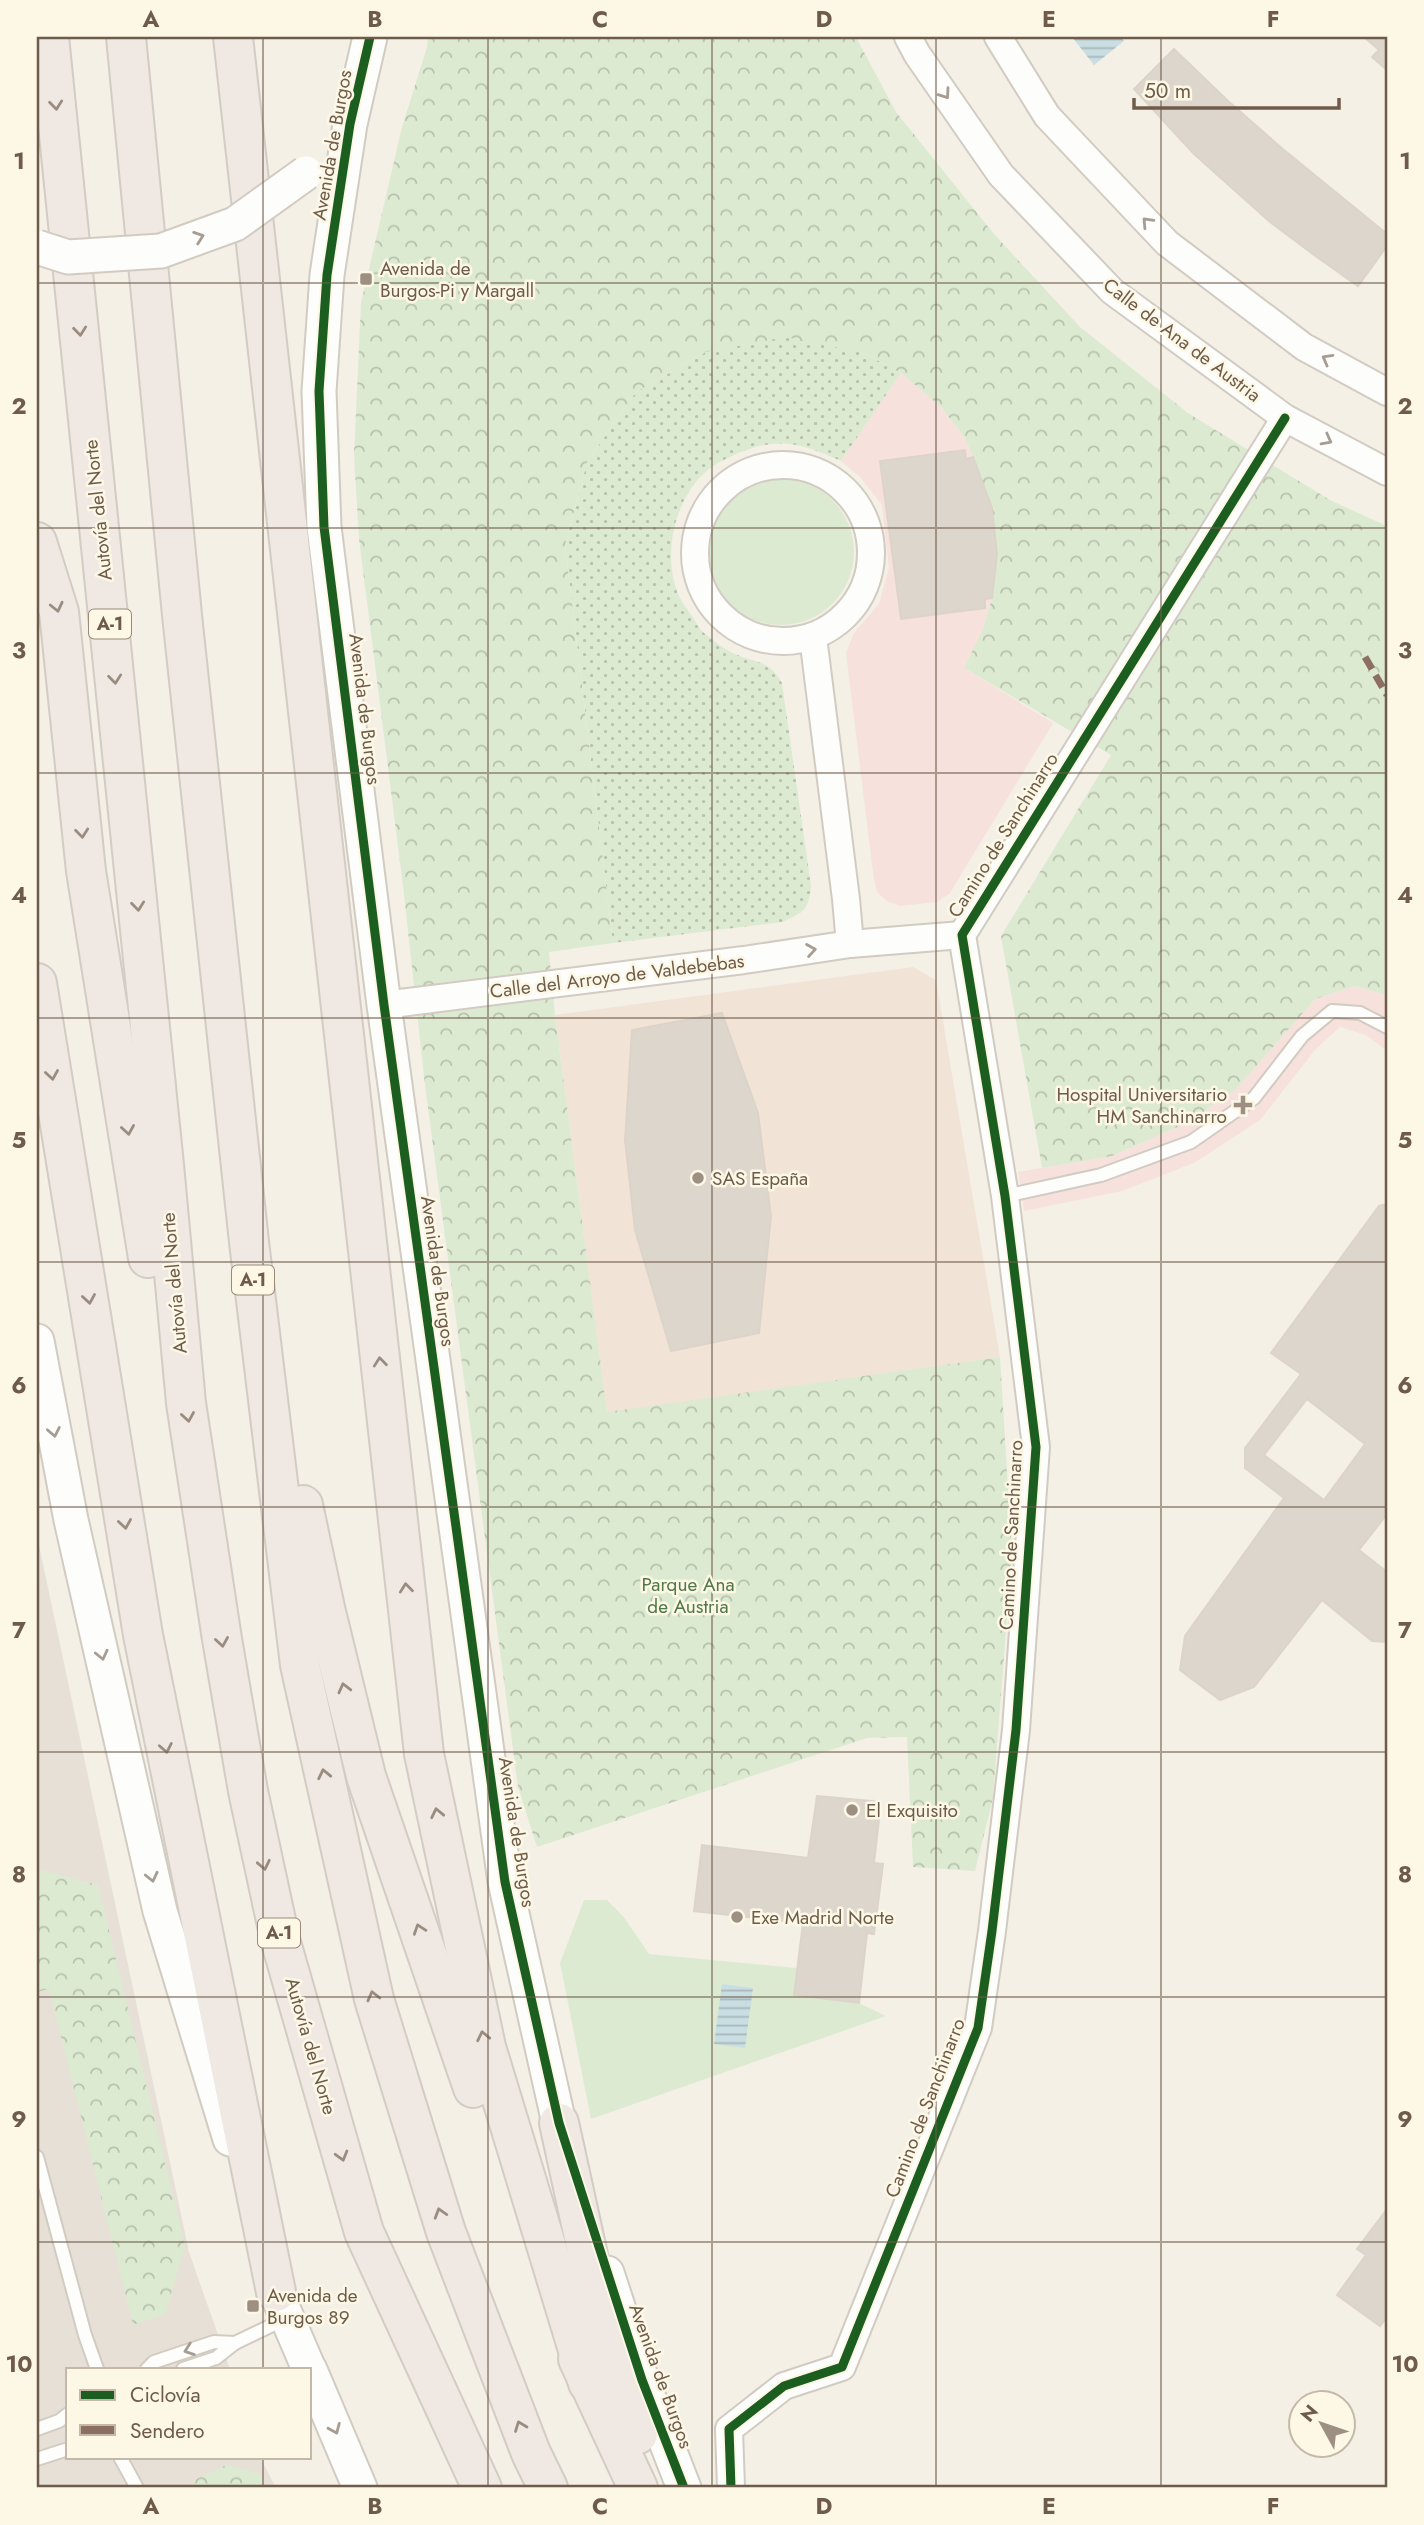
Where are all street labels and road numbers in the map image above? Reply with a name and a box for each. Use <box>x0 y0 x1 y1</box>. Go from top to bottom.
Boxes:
street label: Avenida de Burgos <box>306 67 359 222</box>
street label: Calle de Ana de Austria <box>1097 272 1267 408</box>
street label: Autovía del Norte <box>77 438 119 582</box>
road number: A-1 <box>89 610 131 638</box>
street label: Avenida de Burgos <box>342 632 388 786</box>
street label: Camino de Sanchinarro <box>941 747 1065 923</box>
street label: Calle del Arroyo de Valdebebas <box>488 947 746 1005</box>
street label: Avenida de Burgos <box>414 1194 462 1348</box>
street label: Autovía del Norte <box>154 1211 194 1355</box>
road number: A-1 <box>232 1266 274 1294</box>
street label: Camino de Sanchinarro <box>993 1439 1029 1631</box>
street label: Avenida de Burgos <box>492 1755 542 1910</box>
road number: A-1 <box>258 1919 300 1948</box>
street label: Autovía del Norte <box>279 1974 344 2118</box>
street label: Camino de Sanchinarro <box>878 2014 972 2202</box>
street label: Avenida de Burgos <box>622 2300 700 2452</box>

